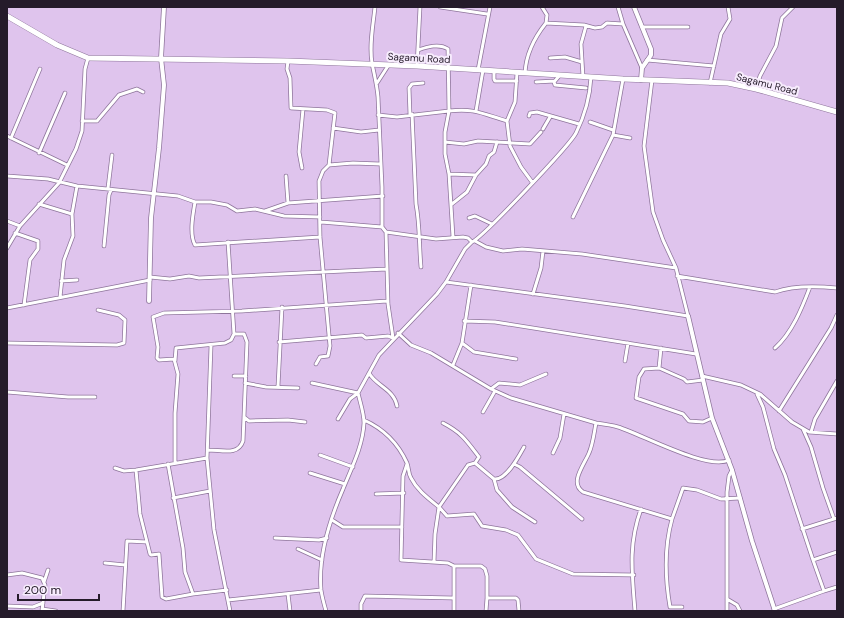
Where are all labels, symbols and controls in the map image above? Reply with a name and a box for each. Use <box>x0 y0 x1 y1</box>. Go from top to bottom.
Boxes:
street label: Sagamu Road <box>387 50 451 66</box>
street label: Sagamu Road <box>735 70 799 98</box>
scale bar <box>18 576 99 602</box>
text: 200 m <box>24 582 61 598</box>

